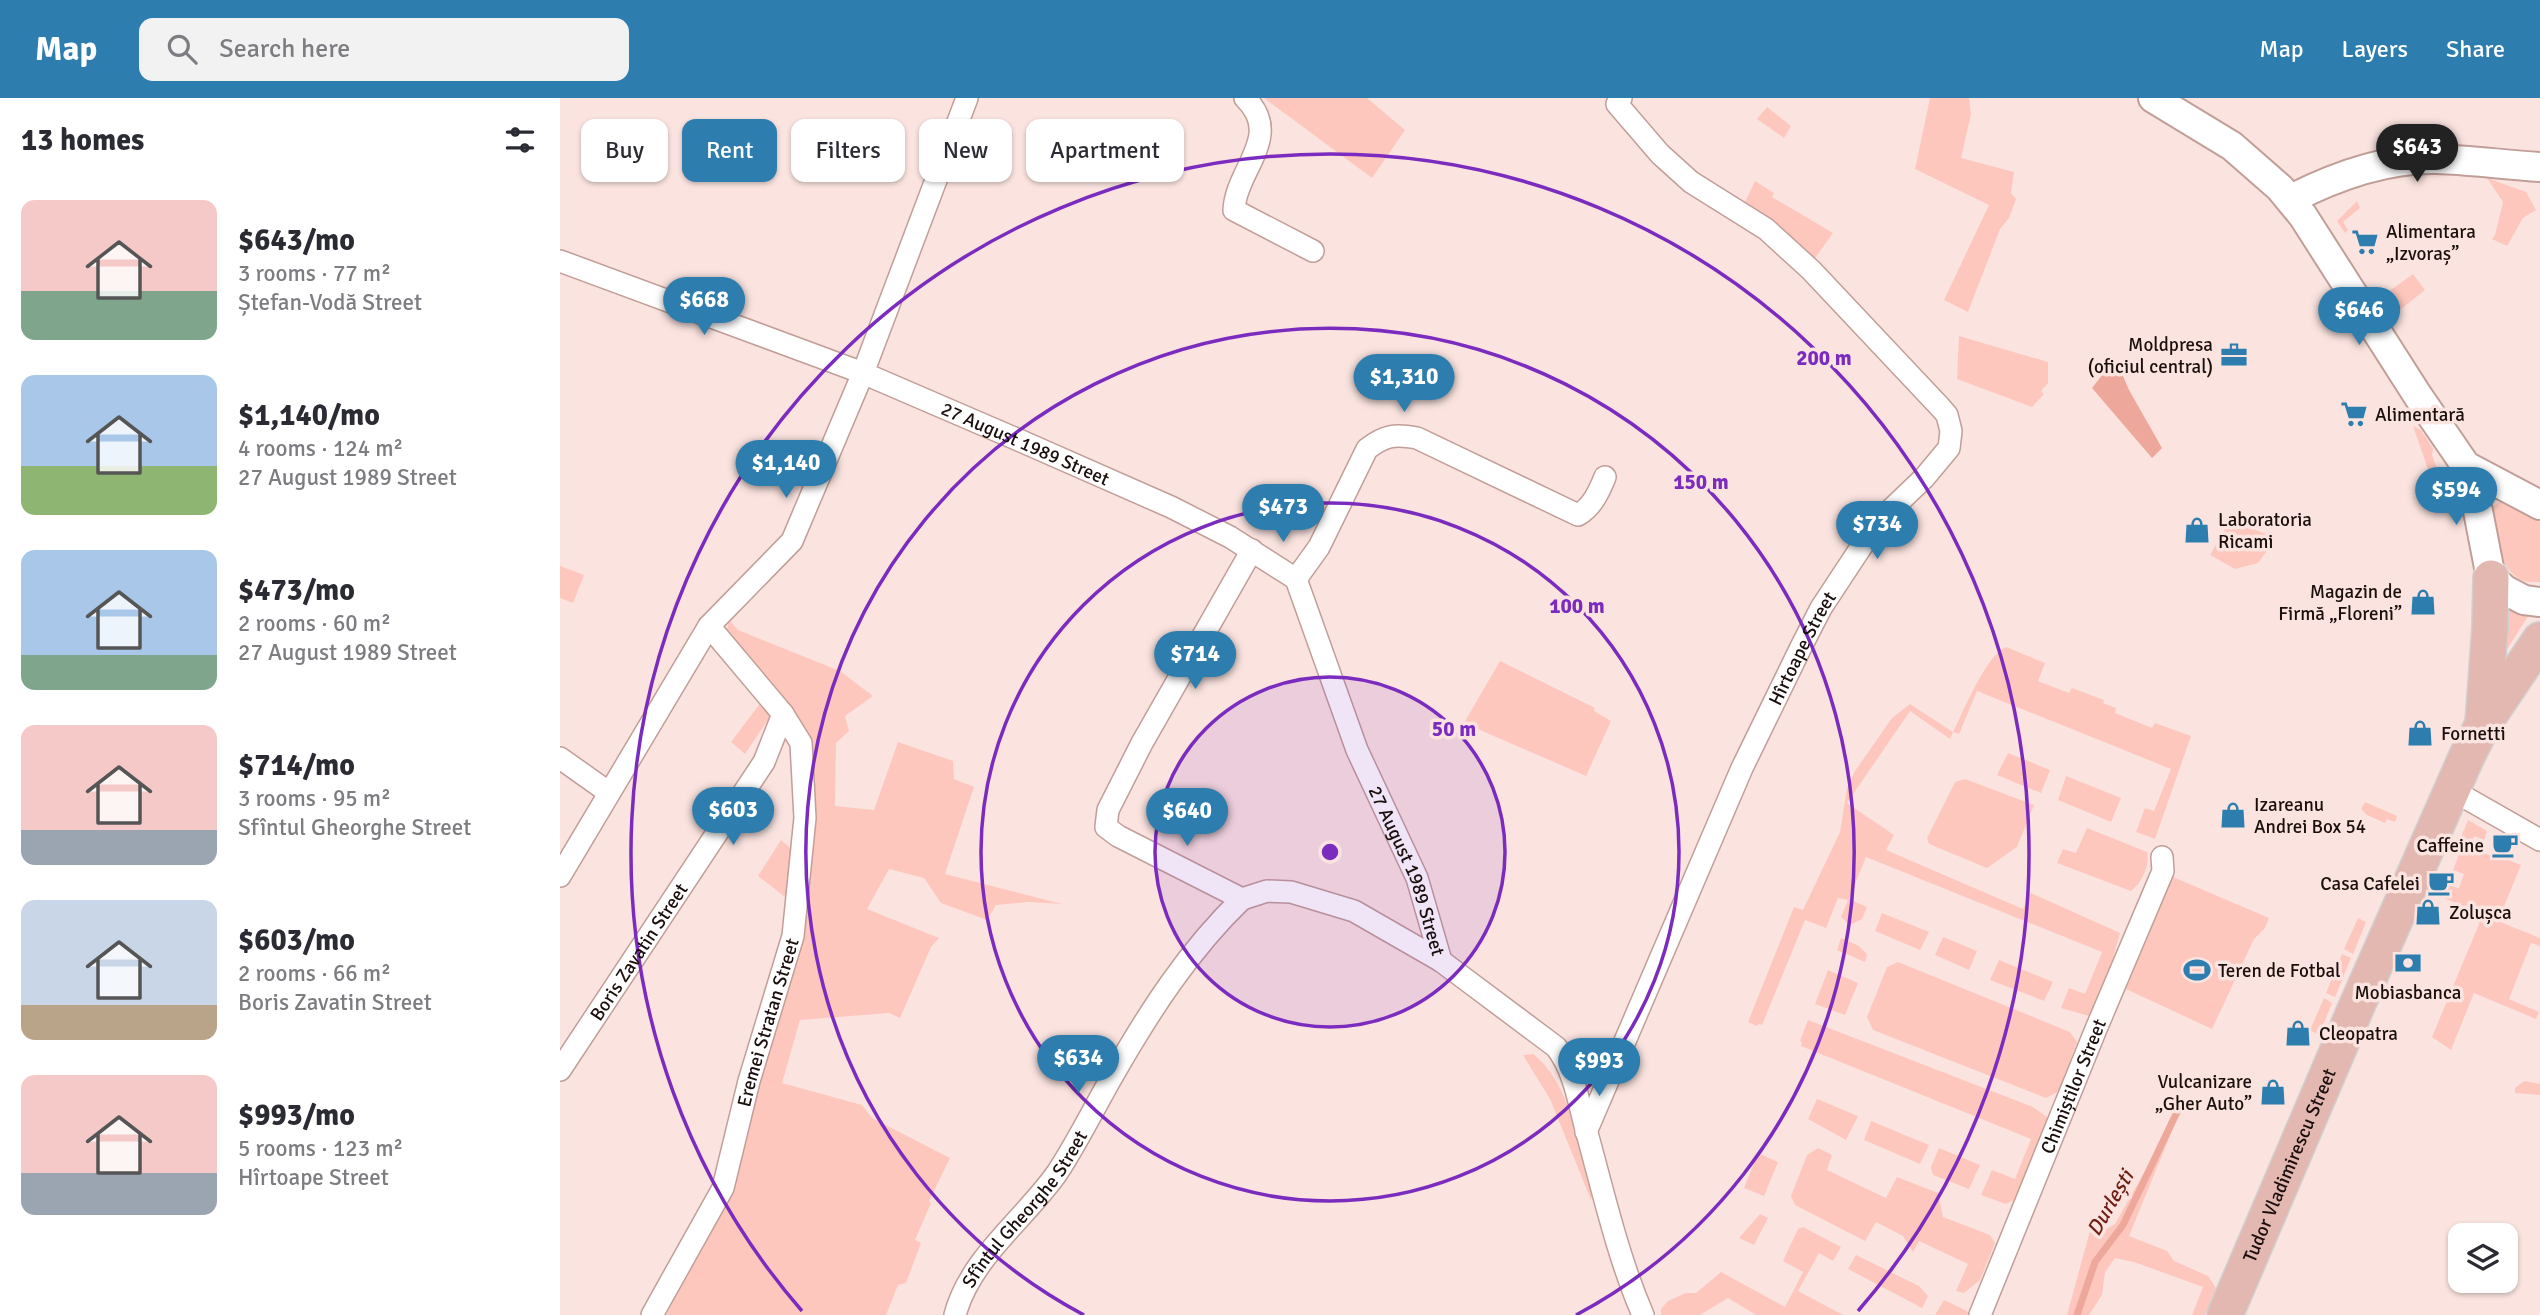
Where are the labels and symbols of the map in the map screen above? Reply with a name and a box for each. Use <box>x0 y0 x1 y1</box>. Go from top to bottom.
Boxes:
pin: $643 <box>2376 125 2458 184</box>
place label: Alimentara „Izvoraș” <box>2386 220 2476 266</box>
supermarket icon: Alimentara „Izvoraș” <box>2350 227 2380 257</box>
pin: $668 <box>663 278 745 337</box>
pin: $646 <box>2318 288 2400 347</box>
place label: Moldpresa (oficiul central) <box>2088 333 2213 379</box>
office icon: Moldpresa (oficiul central) <box>2219 340 2249 370</box>
text: 200 m <box>1796 345 1852 371</box>
pin: $1,310 <box>1347 354 1461 414</box>
street label: 27 August 1989 Street <box>937 397 1113 491</box>
supermarket icon: Alimentară <box>2339 399 2369 429</box>
place label: Alimentară <box>2375 403 2465 427</box>
pin: $1,140 <box>729 440 843 500</box>
pin: $594 <box>2415 468 2497 527</box>
text: 150 m <box>1673 469 1729 495</box>
pin: $473 <box>1242 484 1324 544</box>
pin: $734 <box>1836 502 1918 561</box>
place label: Laboratoria Ricami <box>2218 508 2312 554</box>
shop icon: Laboratoria Ricami <box>2182 515 2212 545</box>
place label: Magazin de Firmă „Floreni” <box>2278 580 2402 626</box>
street label: Hîrtoape Street <box>1764 587 1842 709</box>
shop icon: Magazin de Firmă „Floreni” <box>2408 587 2438 617</box>
text: 100 m <box>1549 593 1605 619</box>
pin: $714 <box>1154 632 1236 691</box>
text: 50 m <box>1432 716 1476 742</box>
shop icon: Fornetti <box>2405 718 2435 748</box>
place label: Fornetti <box>2441 722 2506 746</box>
street label: 27 August 1989 Street <box>1362 782 1450 959</box>
pin: $603 <box>692 788 774 847</box>
pin: $640 <box>1146 788 1228 848</box>
place label: Izareanu Andrei Box 54 <box>2254 793 2366 839</box>
shop icon: Izareanu Andrei Box 54 <box>2218 800 2248 830</box>
cafe icon: Caffeine <box>2490 830 2520 860</box>
place label: Caffeine <box>2416 834 2484 858</box>
centre of rings <box>1318 840 1342 864</box>
cafe icon: Casa Cafelei <box>2426 868 2456 898</box>
place label: Casa Cafelei <box>2320 872 2420 896</box>
street label: Boris Zavatin Street <box>585 878 694 1026</box>
shop icon: Zolușca <box>2413 897 2443 927</box>
place label: Zolușca <box>2449 901 2512 925</box>
street label: Eremei Stratan Street <box>732 935 805 1109</box>
bank icon: Mobiasbanca <box>2393 948 2423 978</box>
sports icon: Teren de Fotbal <box>2182 955 2212 985</box>
place label: Teren de Fotbal <box>2218 959 2341 983</box>
place label: Mobiasbanca <box>2355 981 2461 1005</box>
street label: Chimiștilor Street <box>2036 1015 2112 1158</box>
shop icon: Cleopatra <box>2283 1018 2313 1048</box>
place label: Cleopatra <box>2319 1022 2398 1046</box>
pin: $634 <box>1037 1035 1119 1095</box>
pin: $993 <box>1558 1038 1640 1098</box>
street label: Tudor Vladimirescu Street <box>2238 1065 2342 1266</box>
place label: Vulcanizare „Gher Auto” <box>2155 1070 2252 1116</box>
shop icon: Vulcanizare „Gher Auto” <box>2258 1077 2288 1107</box>
street label: Sfîntul Gheorghe Street <box>957 1126 1093 1292</box>
water label: Durlești <box>2081 1163 2140 1241</box>

